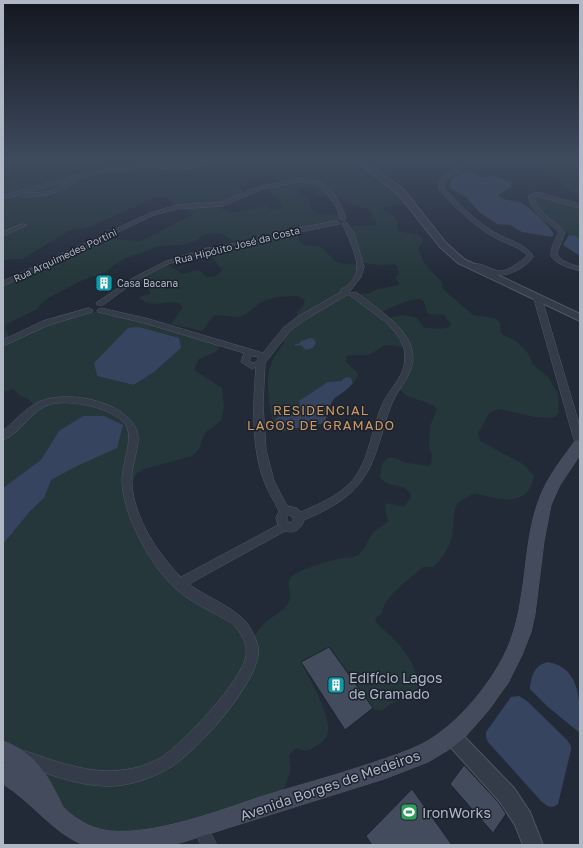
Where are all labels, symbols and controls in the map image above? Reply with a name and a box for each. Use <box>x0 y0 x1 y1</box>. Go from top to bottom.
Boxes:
street label: Rua Hipólito José da Costa <box>173 224 301 266</box>
street label: Rua Arquimedes Portini <box>11 226 119 284</box>
building icon: Casa Bacana <box>94 273 114 293</box>
place label: Casa Bacana <box>117 277 178 289</box>
district label: RESIDENCIAL LAGOS DE GRAMADO <box>247 402 395 433</box>
place label: Edifício Lagos de Gramado <box>349 669 442 702</box>
building icon: Edifício Lagos de Gramado <box>326 675 346 695</box>
street label: Avenida Borges de Medeiros <box>238 746 422 824</box>
sports icon: IronWorks <box>399 802 419 822</box>
place label: IronWorks <box>422 804 491 821</box>

